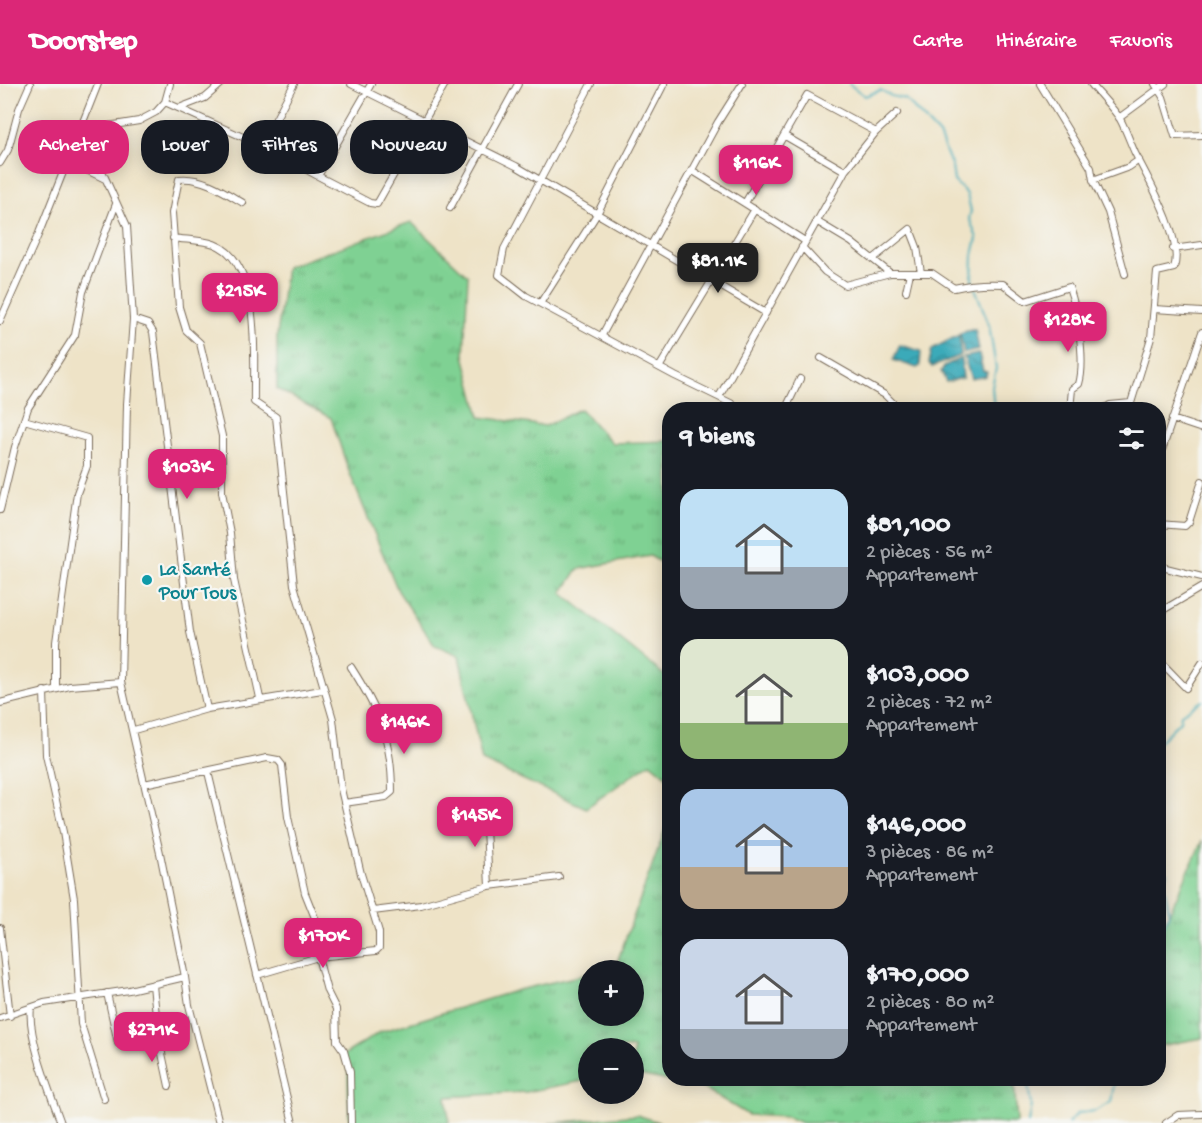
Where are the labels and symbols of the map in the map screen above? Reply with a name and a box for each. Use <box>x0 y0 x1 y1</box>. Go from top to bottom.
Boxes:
pin: $116K <box>714 145 798 196</box>
pin: $81.1K <box>669 243 767 294</box>
pin: $215K <box>198 273 282 324</box>
pin: $128K <box>1026 302 1110 353</box>
pin: $103K <box>145 449 229 500</box>
place label: La Santé Pour Tous <box>158 560 237 606</box>
marker: La Santé Pour Tous <box>140 573 154 587</box>
pin: $146K <box>362 704 446 755</box>
pin: $145K <box>433 797 517 848</box>
pin: $170K <box>281 918 365 969</box>
pin: $271K <box>110 1012 194 1063</box>

